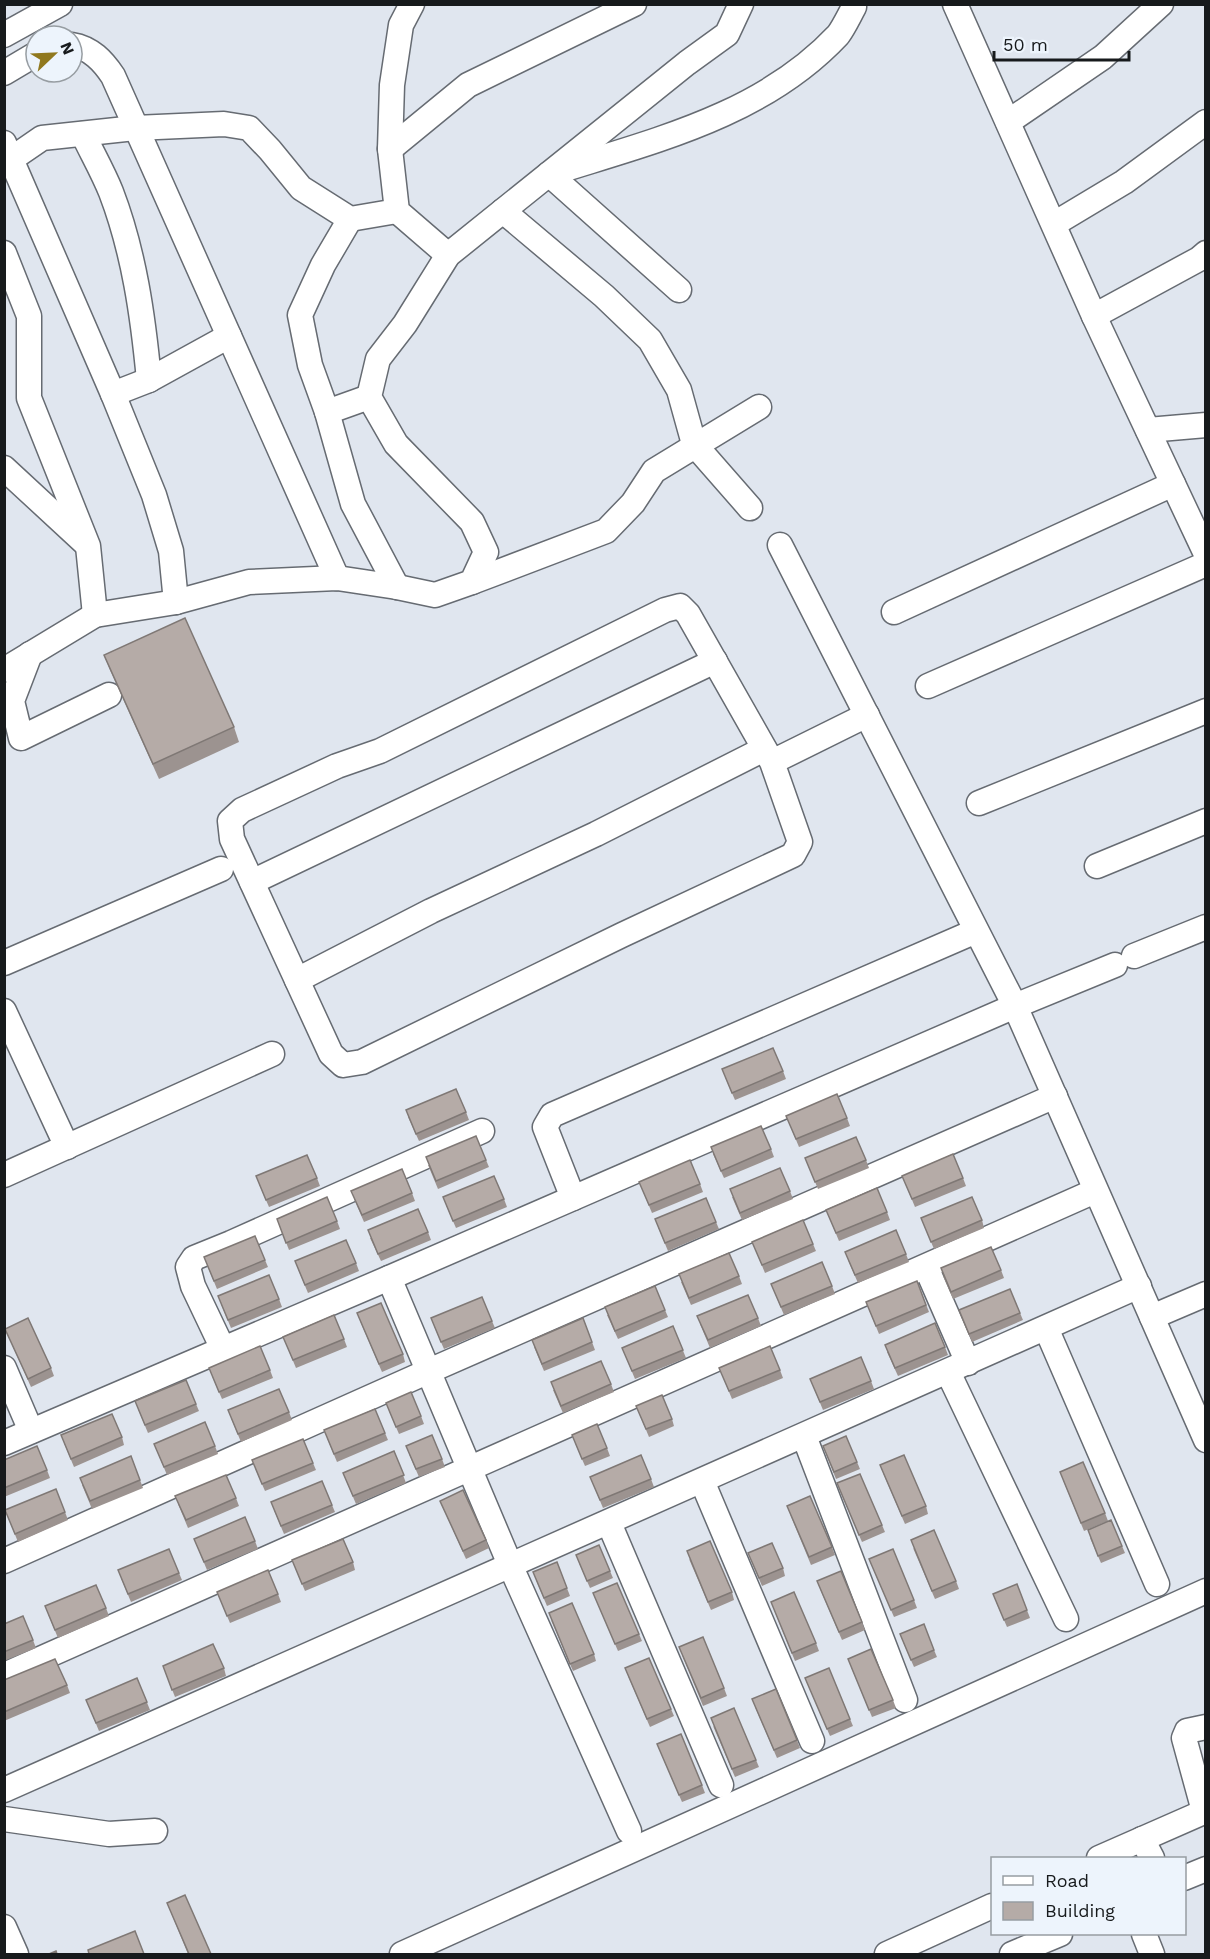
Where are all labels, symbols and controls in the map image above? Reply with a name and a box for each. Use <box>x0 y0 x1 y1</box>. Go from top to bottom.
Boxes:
north arrow <box>24 24 84 84</box>
scale bar <box>994 24 1129 62</box>
text: 50 m <box>1003 34 1048 55</box>
text: N <box>56 39 78 58</box>
legend <box>991 1857 1186 1935</box>
text: Road <box>1045 1870 1089 1891</box>
text: Building <box>1045 1900 1115 1921</box>

